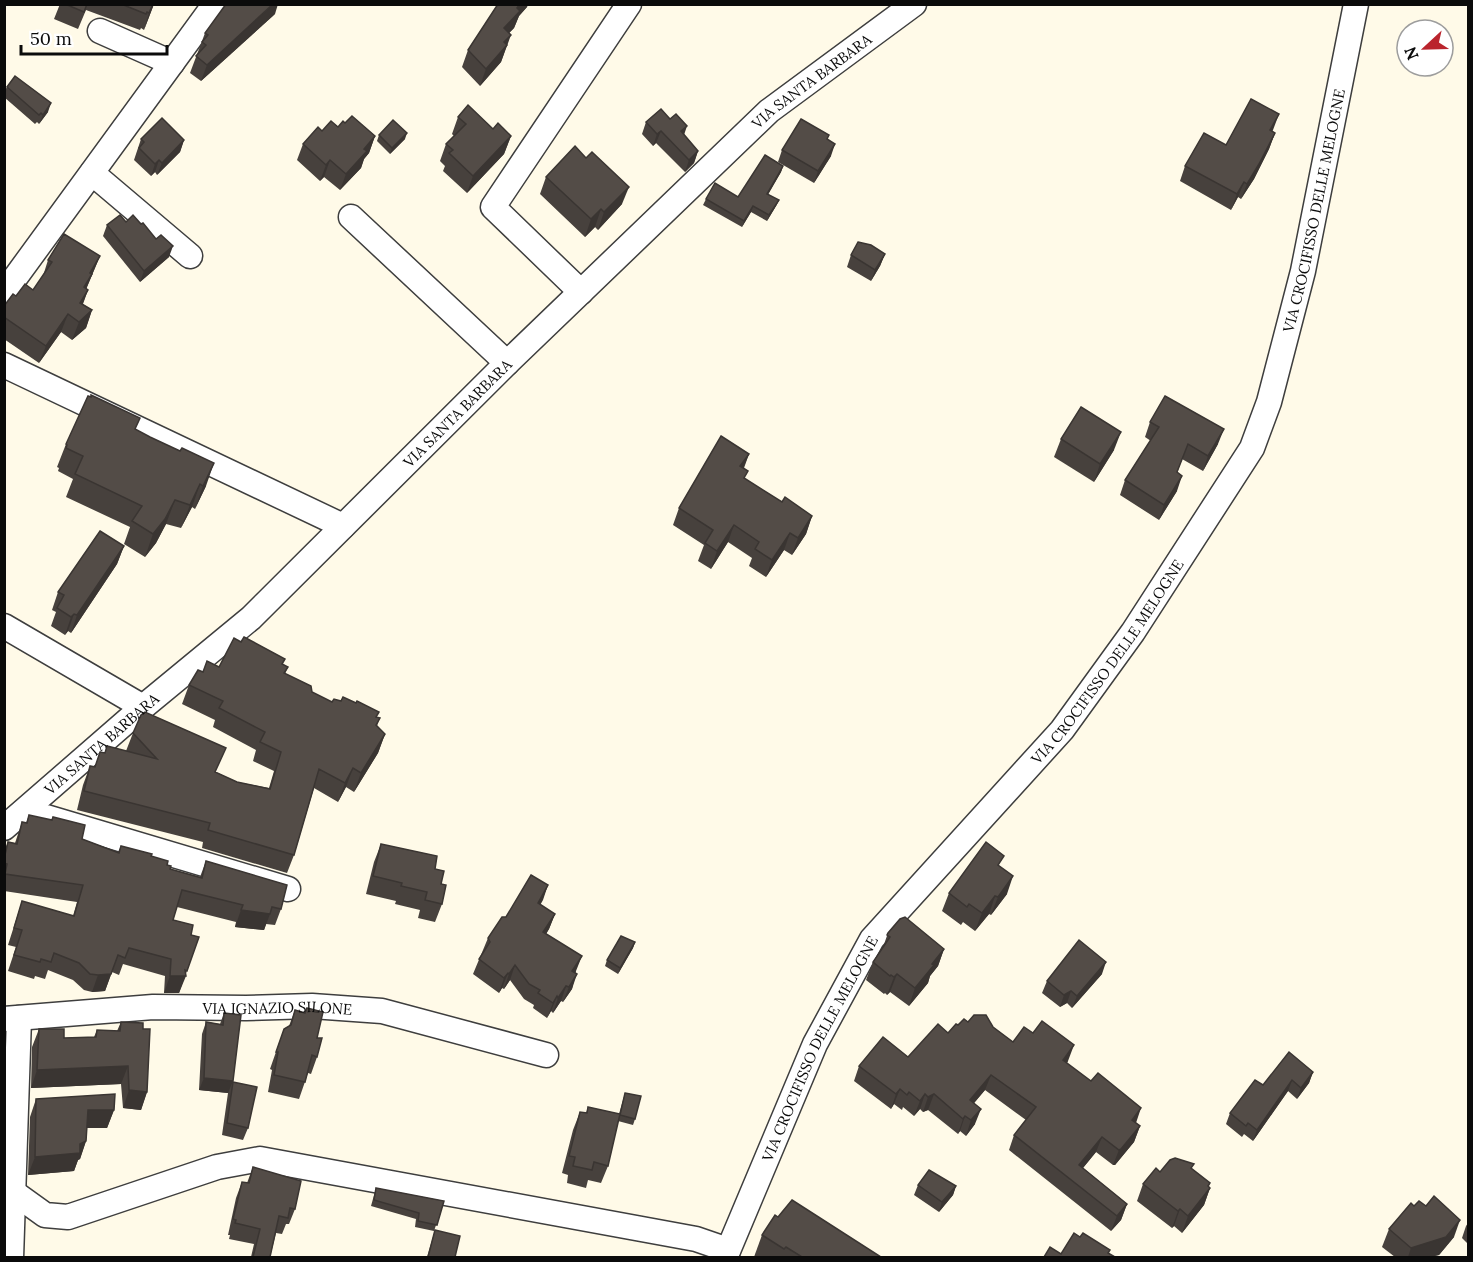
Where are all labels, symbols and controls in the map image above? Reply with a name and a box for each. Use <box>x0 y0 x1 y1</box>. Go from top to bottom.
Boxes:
scale bar <box>21 18 166 56</box>
north arrow <box>1395 18 1455 78</box>
text: 50 m <box>30 27 72 50</box>
street label: VIA SANTA BARBARA <box>747 29 875 133</box>
text: N <box>1400 44 1423 63</box>
street label: VIA CROCIFISSO DELLE MELOGNE <box>1278 87 1348 335</box>
street label: VIA SANTA BARBARA <box>398 354 516 472</box>
street label: VIA CROCIFISSO DELLE MELOGNE <box>1026 555 1187 768</box>
street label: VIA SANTA BARBARA <box>39 688 163 799</box>
street label: VIA CROCIFISSO DELLE MELOGNE <box>757 932 882 1165</box>
street label: VIA IGNAZIO SILONE <box>201 996 353 1018</box>

